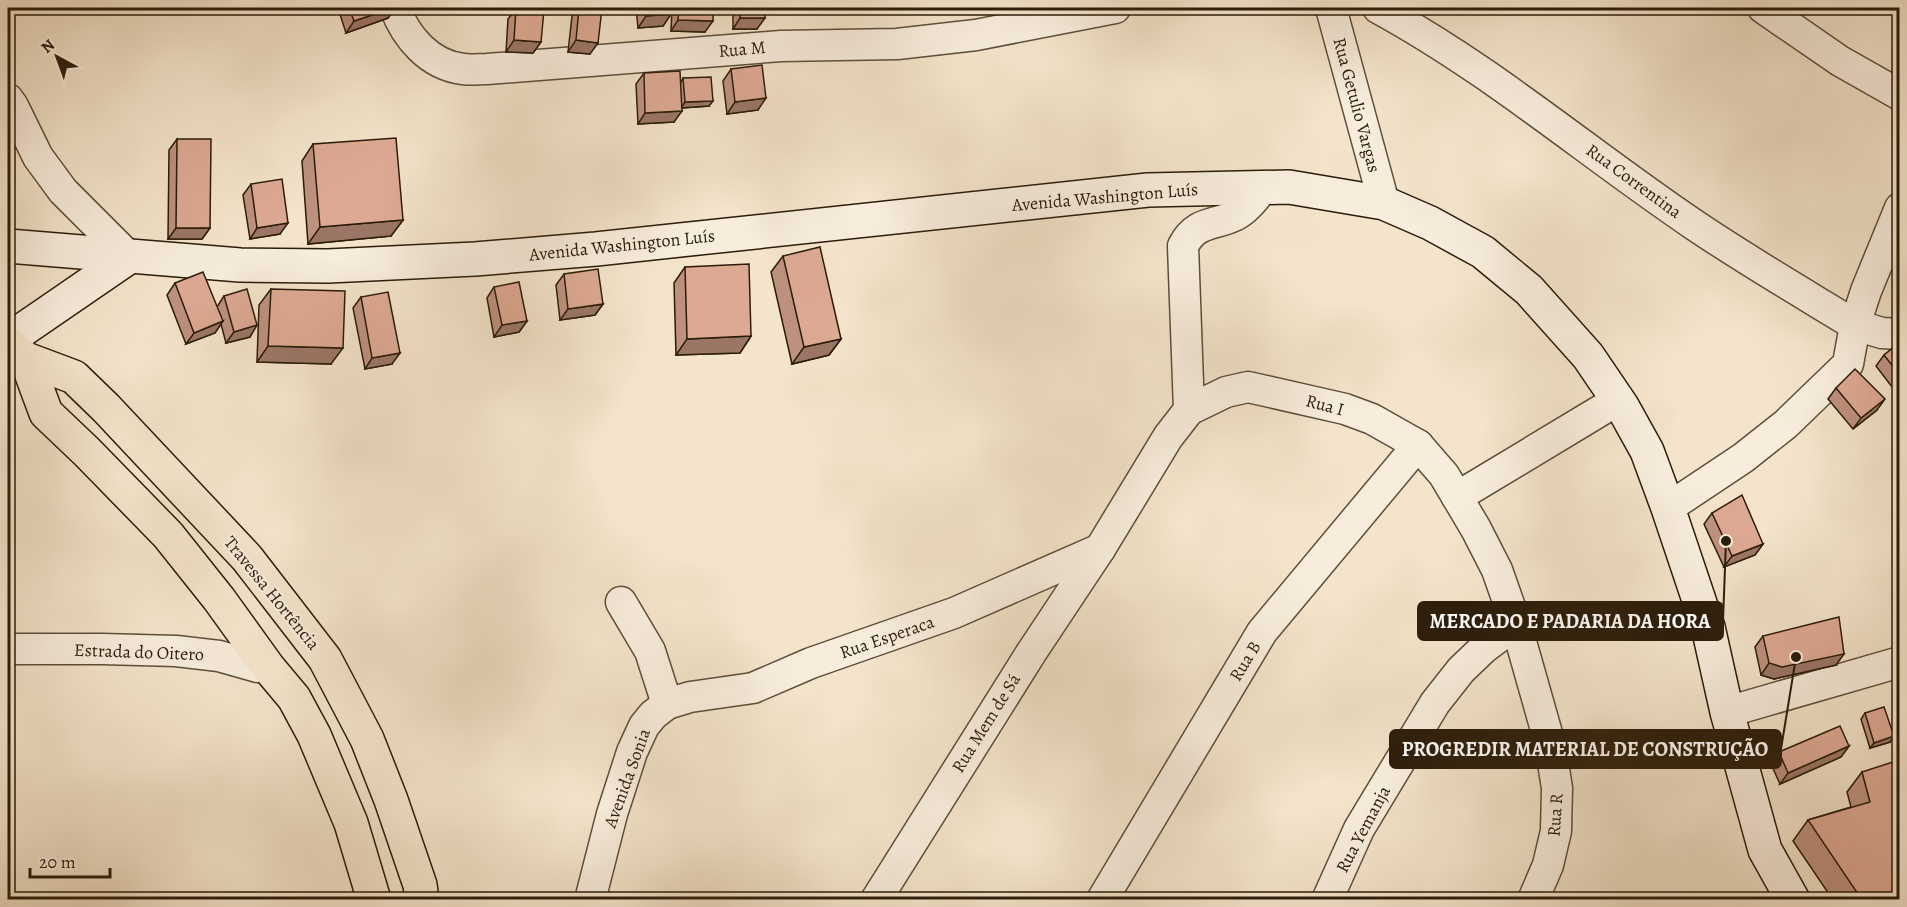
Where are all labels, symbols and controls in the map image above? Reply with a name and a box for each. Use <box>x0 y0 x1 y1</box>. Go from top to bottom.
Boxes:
north arrow <box>27 27 87 87</box>
text: N <box>36 34 60 59</box>
street label: Rua M <box>717 35 767 63</box>
street label: Rua Getulio Vargas <box>1327 35 1387 175</box>
street label: Rua Correntina <box>1581 138 1687 224</box>
street label: Avenida Washington Luís <box>1010 177 1199 217</box>
street label: Avenida Washington Luís <box>527 223 716 267</box>
street label: Rua I <box>1303 388 1347 422</box>
street label: Travessa Hortência <box>219 531 326 656</box>
callout: MERCADO E PADARIA DA HORA <box>1418 602 1723 640</box>
text: MERCADO E PADARIA DA HORA <box>1430 608 1711 635</box>
street label: Rua Esperaca <box>837 609 938 664</box>
street label: Rua B <box>1224 636 1266 686</box>
street label: Estrada do Oitero <box>74 638 204 666</box>
street label: Rua Mem de Sá <box>946 668 1026 777</box>
street label: Avenida Sonia <box>598 724 656 832</box>
callout: PROGREDIR MATERIAL DE CONSTRUÇÃO <box>1390 730 1781 768</box>
text: PROGREDIR MATERIAL DE CONSTRUÇÃO <box>1402 736 1768 763</box>
street label: Rua Yemanja <box>1330 781 1396 877</box>
street label: Rua R <box>1542 793 1568 837</box>
scale bar <box>30 841 110 879</box>
text: 20 m <box>39 850 76 874</box>

